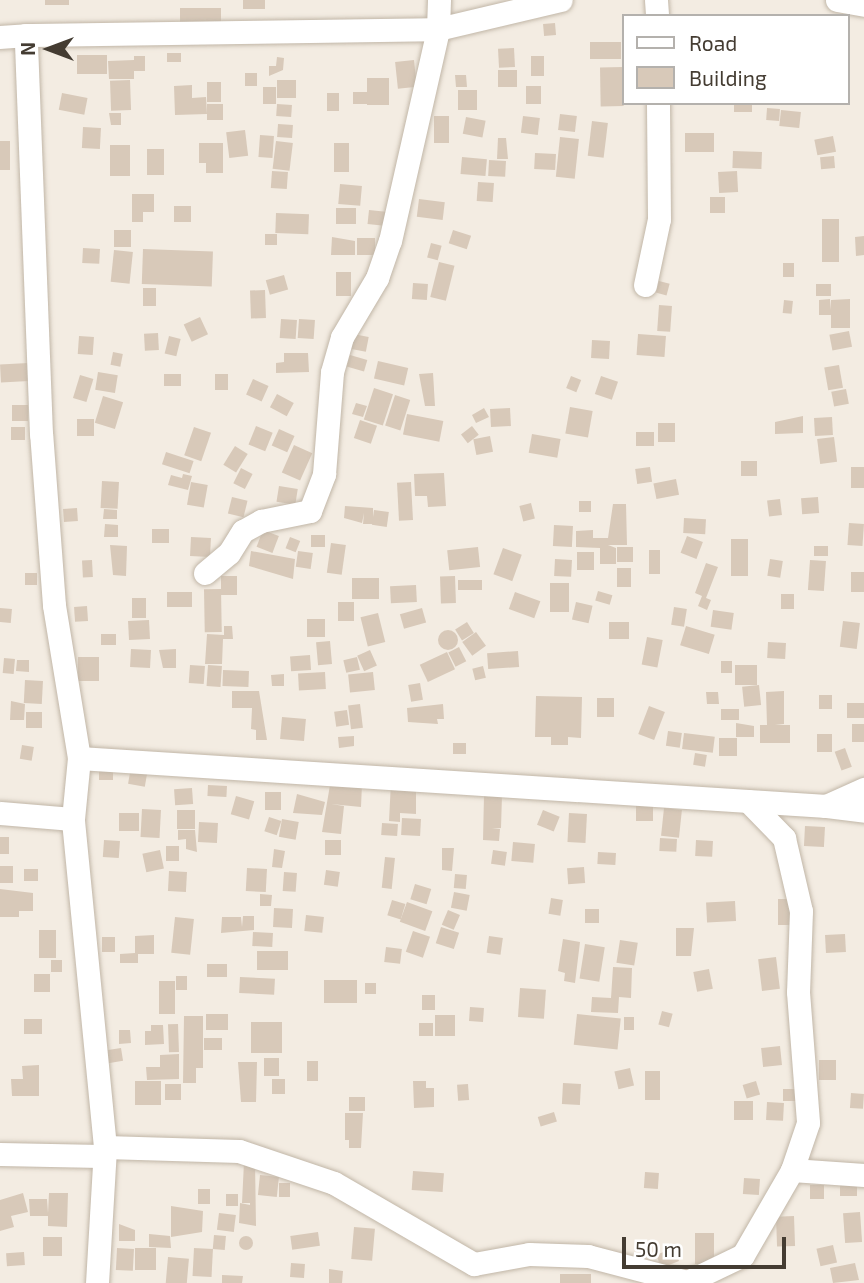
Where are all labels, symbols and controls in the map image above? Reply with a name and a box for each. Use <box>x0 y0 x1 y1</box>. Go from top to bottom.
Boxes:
north arrow <box>14 14 84 84</box>
legend <box>622 14 850 105</box>
text: Road <box>689 30 737 55</box>
text: N <box>16 42 39 56</box>
text: Building <box>689 65 767 90</box>
scale bar <box>626 1224 790 1268</box>
text: 50 m <box>635 1236 682 1261</box>

